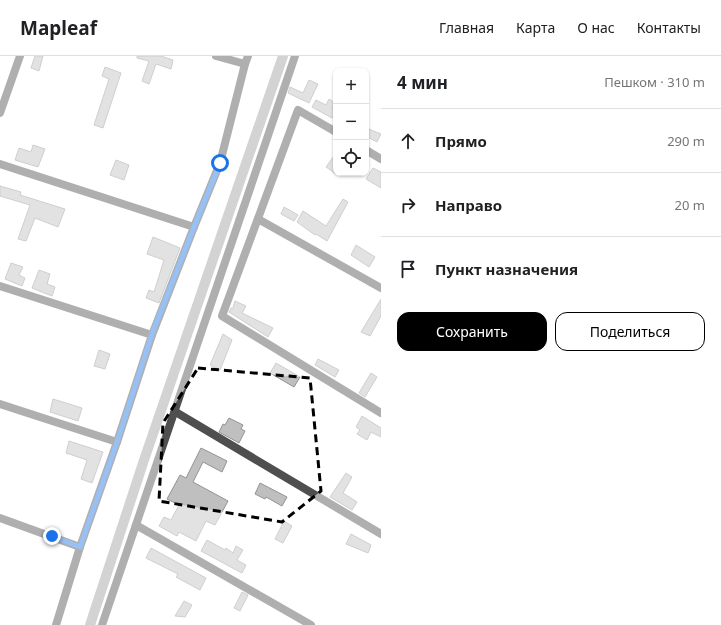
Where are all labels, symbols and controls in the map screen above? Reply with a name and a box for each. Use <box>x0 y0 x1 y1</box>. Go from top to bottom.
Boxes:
text: Mapleaf <box>20 15 97 41</box>
text: Главная <box>439 18 494 37</box>
text: Карта <box>516 18 555 37</box>
text: О нас <box>577 18 615 37</box>
text: Контакты <box>637 18 701 37</box>
map controls <box>333 68 369 176</box>
button: + <box>333 68 369 104</box>
text: 4 мин <box>397 71 448 94</box>
text: Пешком · 310 m <box>604 73 705 91</box>
button: − <box>333 104 369 140</box>
icon: ahead <box>397 130 419 152</box>
text: Прямо <box>435 131 487 151</box>
text: 290 m <box>667 132 705 150</box>
button: locate <box>333 140 369 176</box>
route start <box>211 154 229 172</box>
icon: right <box>397 194 419 216</box>
text: Направо <box>435 195 502 215</box>
text: 20 m <box>675 196 705 214</box>
icon: arrive <box>397 258 419 280</box>
text: Пункт назначения <box>435 259 578 279</box>
button: Сохранить <box>397 312 547 351</box>
button: Поделиться <box>555 312 705 351</box>
route end <box>43 527 61 545</box>

